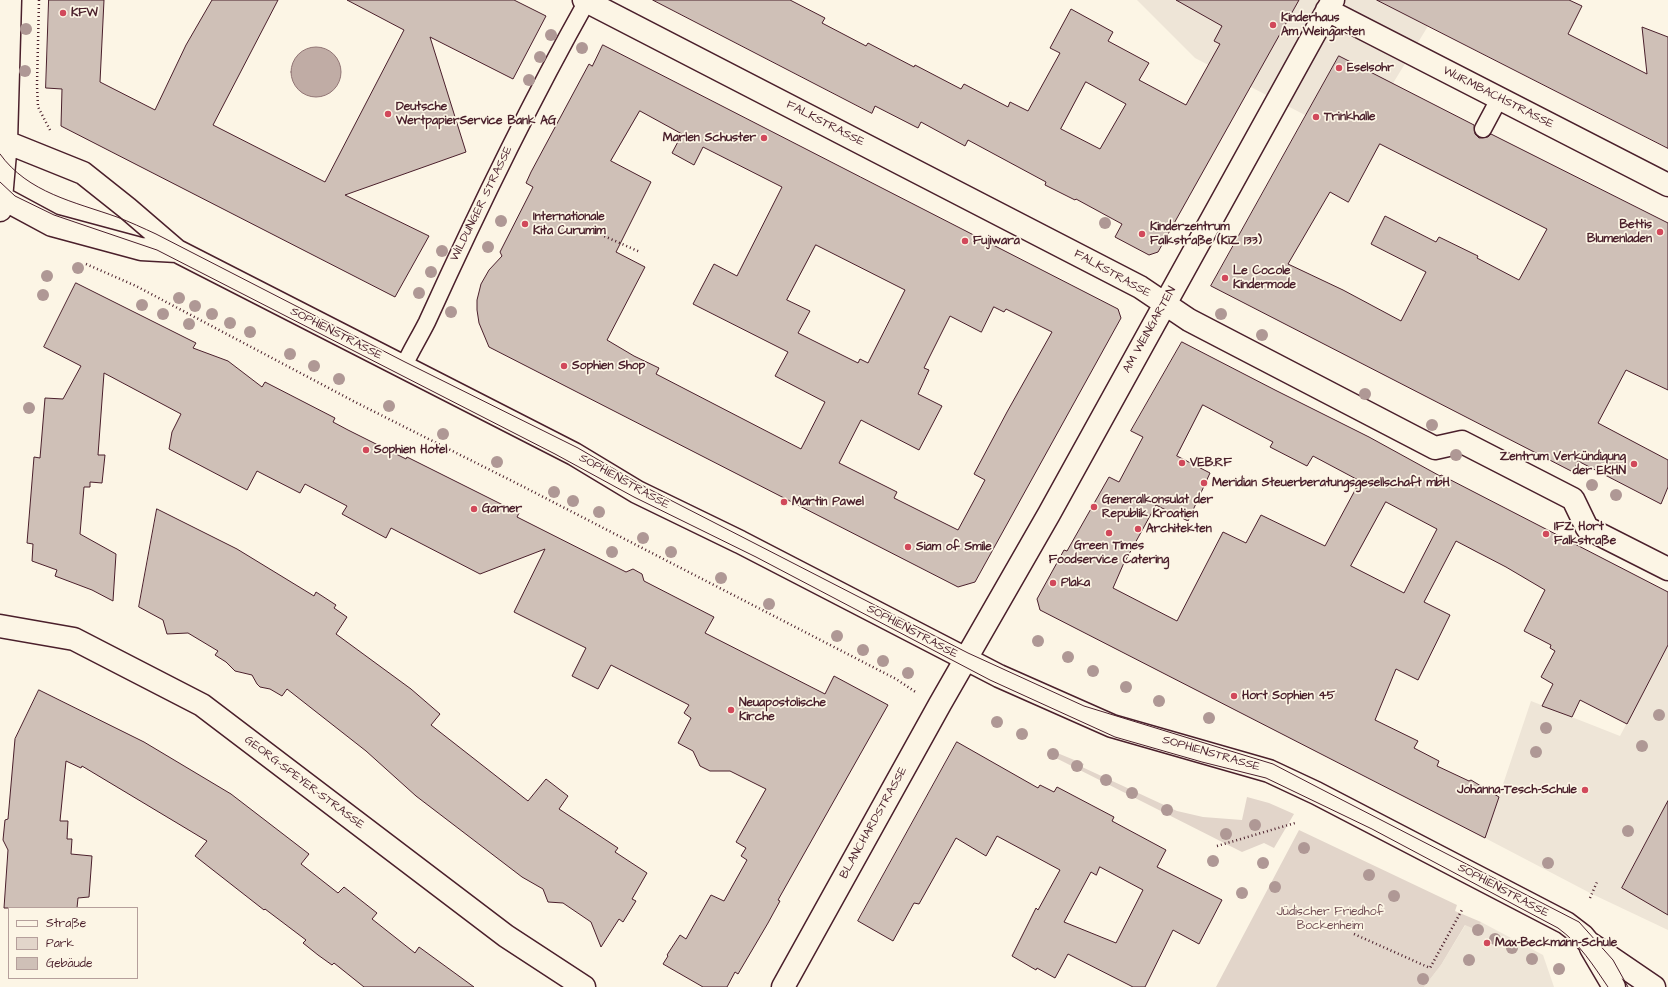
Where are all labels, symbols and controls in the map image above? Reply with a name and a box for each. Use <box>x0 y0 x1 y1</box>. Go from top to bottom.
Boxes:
place label: KFW <box>71 6 98 20</box>
marker: KFW <box>58 8 68 18</box>
place label: Kinderhaus Am Weingarten <box>1281 11 1365 39</box>
marker: Kinderhaus Am Weingarten <box>1268 20 1278 30</box>
place label: Eselsohr <box>1347 61 1394 75</box>
marker: Eselsohr <box>1334 63 1344 73</box>
street label: WURMBACHSTRASSE <box>1440 64 1556 132</box>
street label: FALKSTRASSE <box>784 98 866 150</box>
place label: Deutsche WertpapierService Bank AG <box>396 100 556 128</box>
marker: Deutsche WertpapierService Bank AG <box>383 109 393 119</box>
place label: Trinkhalle <box>1324 110 1376 124</box>
marker: Trinkhalle <box>1311 112 1321 122</box>
place label: Marlen Schuster <box>663 131 756 145</box>
marker: Marlen Schuster <box>759 133 769 143</box>
street label: WILDUNGER STRASSE <box>448 144 516 264</box>
place label: Internationale Kita Curumim <box>533 210 606 238</box>
place label: Bettis Blumenladen <box>1587 218 1652 246</box>
marker: Internationale Kita Curumim <box>520 219 530 229</box>
place label: Kinderzentrum Falkstraße (KiZ 133) <box>1150 220 1262 248</box>
marker: Bettis Blumenladen <box>1655 227 1665 237</box>
marker: Kinderzentrum Falkstraße (KiZ 133) <box>1137 229 1147 239</box>
place label: Fujiwara <box>973 234 1020 248</box>
marker: Fujiwara <box>960 236 970 246</box>
street label: FALKSTRASSE <box>1071 247 1153 301</box>
place label: Le Cocole Kindermode <box>1233 264 1296 292</box>
marker: Le Cocole Kindermode <box>1220 273 1230 283</box>
street label: AM WEINGARTEN <box>1120 284 1180 376</box>
street label: SOPHIENSTRASSE <box>288 305 384 363</box>
place label: Sophien Shop <box>572 359 645 373</box>
marker: Sophien Shop <box>559 361 569 371</box>
place label: Sophien Hotel <box>374 443 447 457</box>
marker: Sophien Hotel <box>361 445 371 455</box>
place label: Zentrum Verkündigung der EKHN <box>1500 450 1626 478</box>
street label: SOPHIENSTRASSE <box>576 451 672 513</box>
place label: VEB.RF <box>1190 456 1232 470</box>
marker: VEB.RF <box>1177 458 1187 468</box>
marker: Zentrum Verkündigung der EKHN <box>1629 459 1639 469</box>
place label: Meridian Steuerberatungsgesellschaft mbH <box>1212 476 1450 490</box>
marker: Meridian Steuerberatungsgesellschaft mbH <box>1199 478 1209 488</box>
place label: Generalkonsulat der Republik Kroatien <box>1102 493 1213 521</box>
place label: Martin Pawel <box>792 495 864 509</box>
marker: Martin Pawel <box>779 497 789 507</box>
place label: Garner <box>482 502 522 516</box>
marker: Generalkonsulat der Republik Kroatien <box>1089 502 1099 512</box>
marker: Garner <box>469 504 479 514</box>
place label: IFZ Hort Falkstraße <box>1554 520 1616 548</box>
place label: Architekten <box>1146 522 1212 536</box>
marker: Architekten <box>1133 524 1143 534</box>
marker: Green Times Foodservice Catering <box>1104 528 1114 538</box>
marker: IFZ Hort Falkstraße <box>1541 529 1551 539</box>
place label: Green Times Foodservice Catering <box>1049 539 1169 567</box>
place label: Siam of Smile <box>916 540 992 554</box>
marker: Siam of Smile <box>903 542 913 552</box>
place label: Plaka <box>1061 576 1090 590</box>
marker: Plaka <box>1048 578 1058 588</box>
street label: SOPHIENSTRASSE <box>864 602 960 662</box>
place label: Hort Sophien 45 <box>1242 689 1335 703</box>
marker: Hort Sophien 45 <box>1229 691 1239 701</box>
place label: Neuapostolische Kirche <box>739 696 826 724</box>
marker: Neuapostolische Kirche <box>726 705 736 715</box>
street label: GEORG-SPEYER-STRASSE <box>241 733 367 833</box>
street label: SOPHIENSTRASSE <box>1160 733 1262 775</box>
street label: BLANCHARDSTRASSE <box>837 765 911 881</box>
place label: Johanna-Tesch-Schule <box>1457 783 1577 797</box>
marker: Johanna-Tesch-Schule <box>1580 785 1590 795</box>
street label: SOPHIENSTRASSE <box>1455 861 1551 921</box>
park label: Jüdischer Friedhof Bockenheim <box>1276 905 1384 933</box>
legend <box>8 907 138 979</box>
text: Straße <box>46 915 86 932</box>
text: Park <box>46 935 74 952</box>
place label: Max-Beckmann-Schule <box>1495 936 1617 950</box>
marker: Max-Beckmann-Schule <box>1482 938 1492 948</box>
text: Gebäude <box>46 955 92 972</box>

